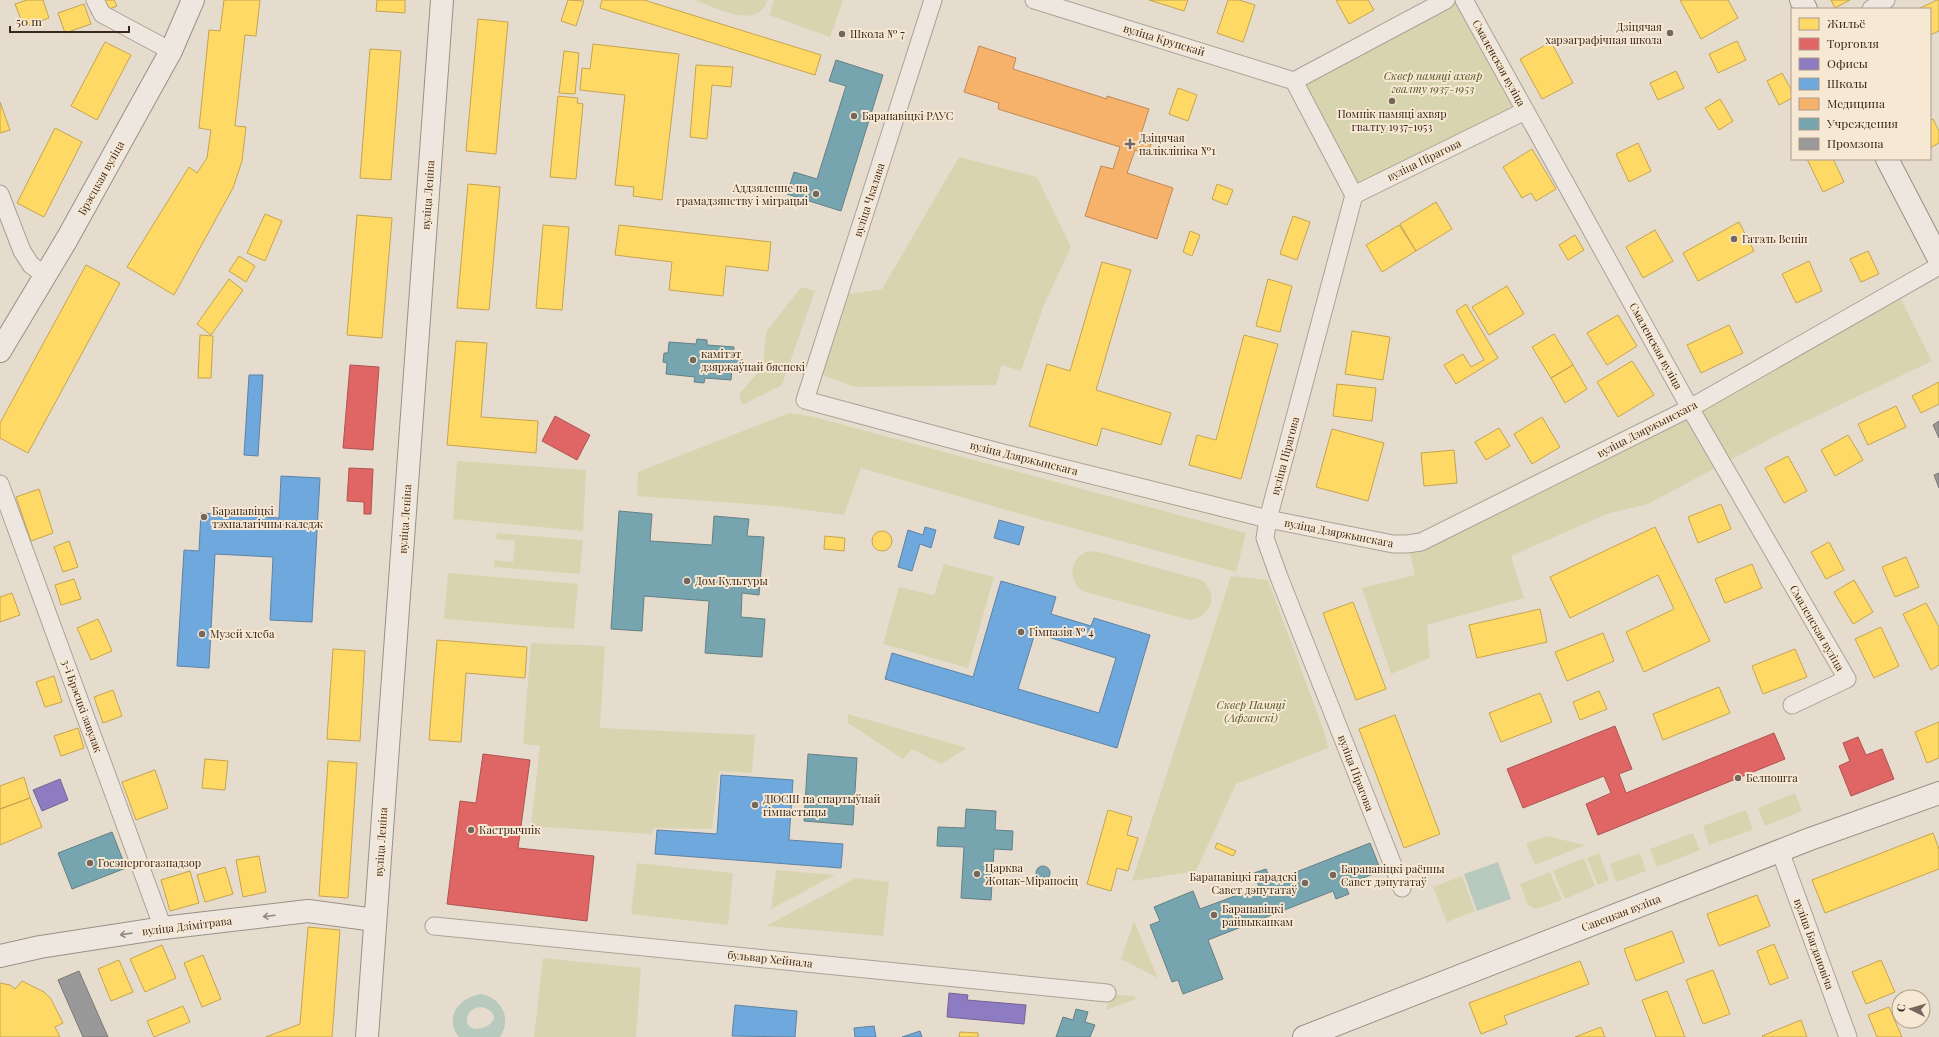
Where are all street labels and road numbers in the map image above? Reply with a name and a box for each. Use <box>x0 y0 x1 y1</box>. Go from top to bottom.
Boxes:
street label: Смаленская вуліца <box>1469 17 1530 109</box>
street label: вуліца Крупскай <box>1122 20 1207 59</box>
street label: вуліца Пірагова <box>1384 135 1464 184</box>
street label: Брэсцкая вуліца <box>74 137 127 218</box>
street label: вуліца Леніна <box>418 159 437 230</box>
street label: вуліца Чкалава <box>849 160 888 239</box>
street label: Смаленская вуліца <box>1626 300 1687 392</box>
street label: вуліца Дзяржынскага <box>1594 396 1700 460</box>
street label: вуліца Пірагова <box>1267 414 1302 497</box>
street label: вуліца Дзяржынскага <box>969 437 1080 478</box>
street label: вуліца Леніна <box>395 483 414 554</box>
street label: вуліца Дзяржынскага <box>1283 515 1395 551</box>
street label: Смаленская вуліца <box>1787 582 1848 674</box>
street label: 3-і Брэсцкі завулак <box>59 657 107 755</box>
street label: вуліца Пірагова <box>1335 732 1378 814</box>
street label: вуліца Леніна <box>371 806 390 877</box>
street label: Савецкая вуліца <box>1579 890 1663 935</box>
street label: вуліца Багдановіча <box>1791 896 1838 992</box>
street label: вуліца Дзімітрава <box>141 912 233 938</box>
street label: бульвар Хейнала <box>727 947 814 970</box>

